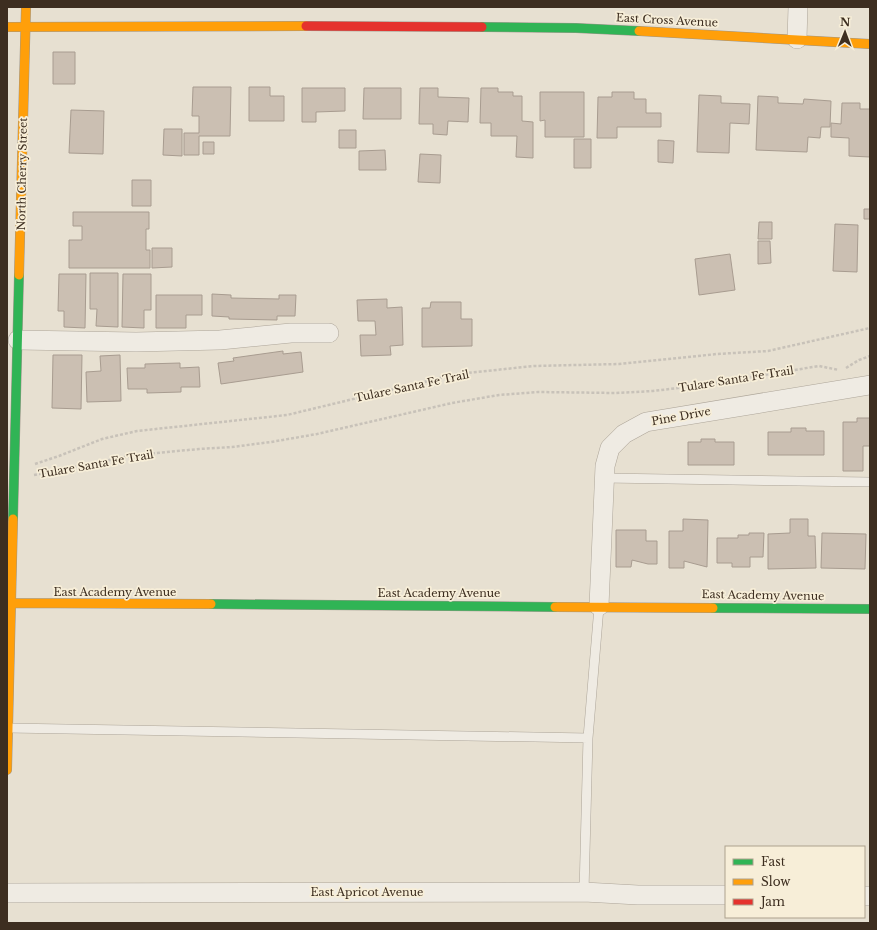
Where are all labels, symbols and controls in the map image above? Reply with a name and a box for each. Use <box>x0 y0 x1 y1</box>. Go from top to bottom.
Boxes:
street label: East Cross Avenue <box>616 10 718 30</box>
north arrow <box>825 12 865 52</box>
text: N <box>840 15 851 29</box>
street label: North Cherry Street <box>14 117 30 231</box>
street label: Tulare Santa Fe Trail <box>677 363 795 395</box>
street label: Tulare Santa Fe Trail <box>354 367 471 405</box>
street label: Pine Drive <box>650 404 712 428</box>
street label: Tulare Santa Fe Trail <box>37 447 155 481</box>
street label: East Academy Avenue <box>54 585 176 599</box>
street label: East Academy Avenue <box>378 586 500 600</box>
street label: East Academy Avenue <box>701 587 825 603</box>
legend <box>725 846 865 918</box>
text: Fast <box>761 854 786 869</box>
text: Slow <box>761 874 791 889</box>
street label: East Apricot Avenue <box>311 885 423 899</box>
text: Jam <box>759 894 785 909</box>

